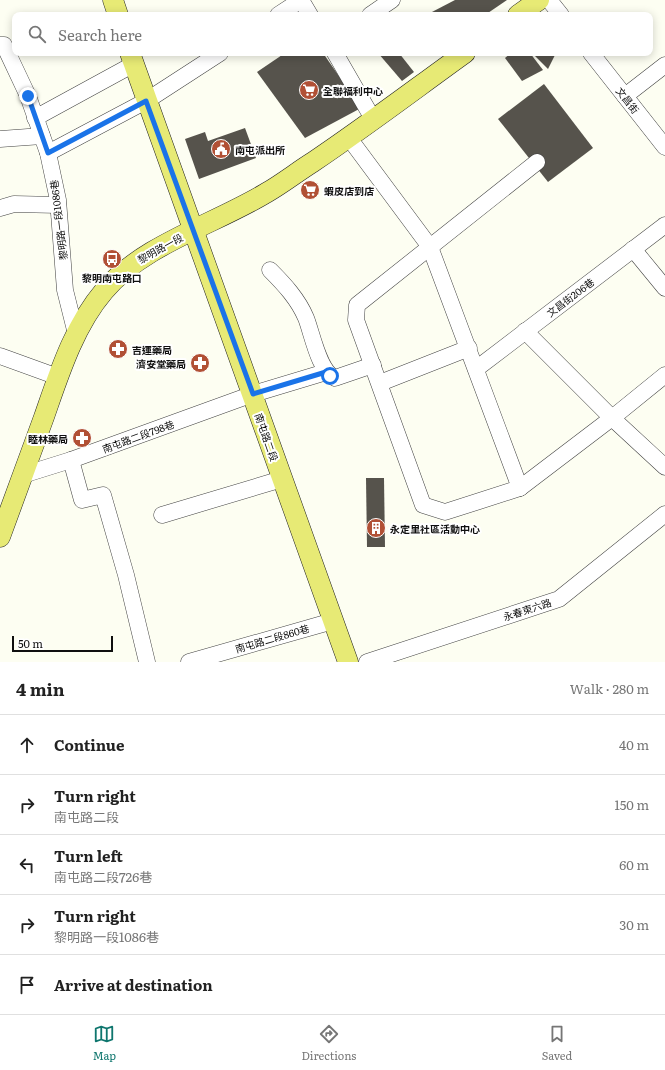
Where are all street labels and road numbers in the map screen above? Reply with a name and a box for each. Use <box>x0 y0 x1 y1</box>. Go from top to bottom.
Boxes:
street label: 文昌街 <box>613 84 643 116</box>
street label: 黎明路一段1086巷 <box>46 179 70 261</box>
street label: 黎明路一段 <box>134 229 186 267</box>
street label: 文昌街206巷 <box>543 274 597 320</box>
street label: 南屯路二段 <box>252 411 282 463</box>
street label: 南屯路二段798巷 <box>100 416 176 456</box>
street label: 永春東六路 <box>501 594 553 624</box>
street label: 南屯路二段860巷 <box>233 620 311 656</box>

